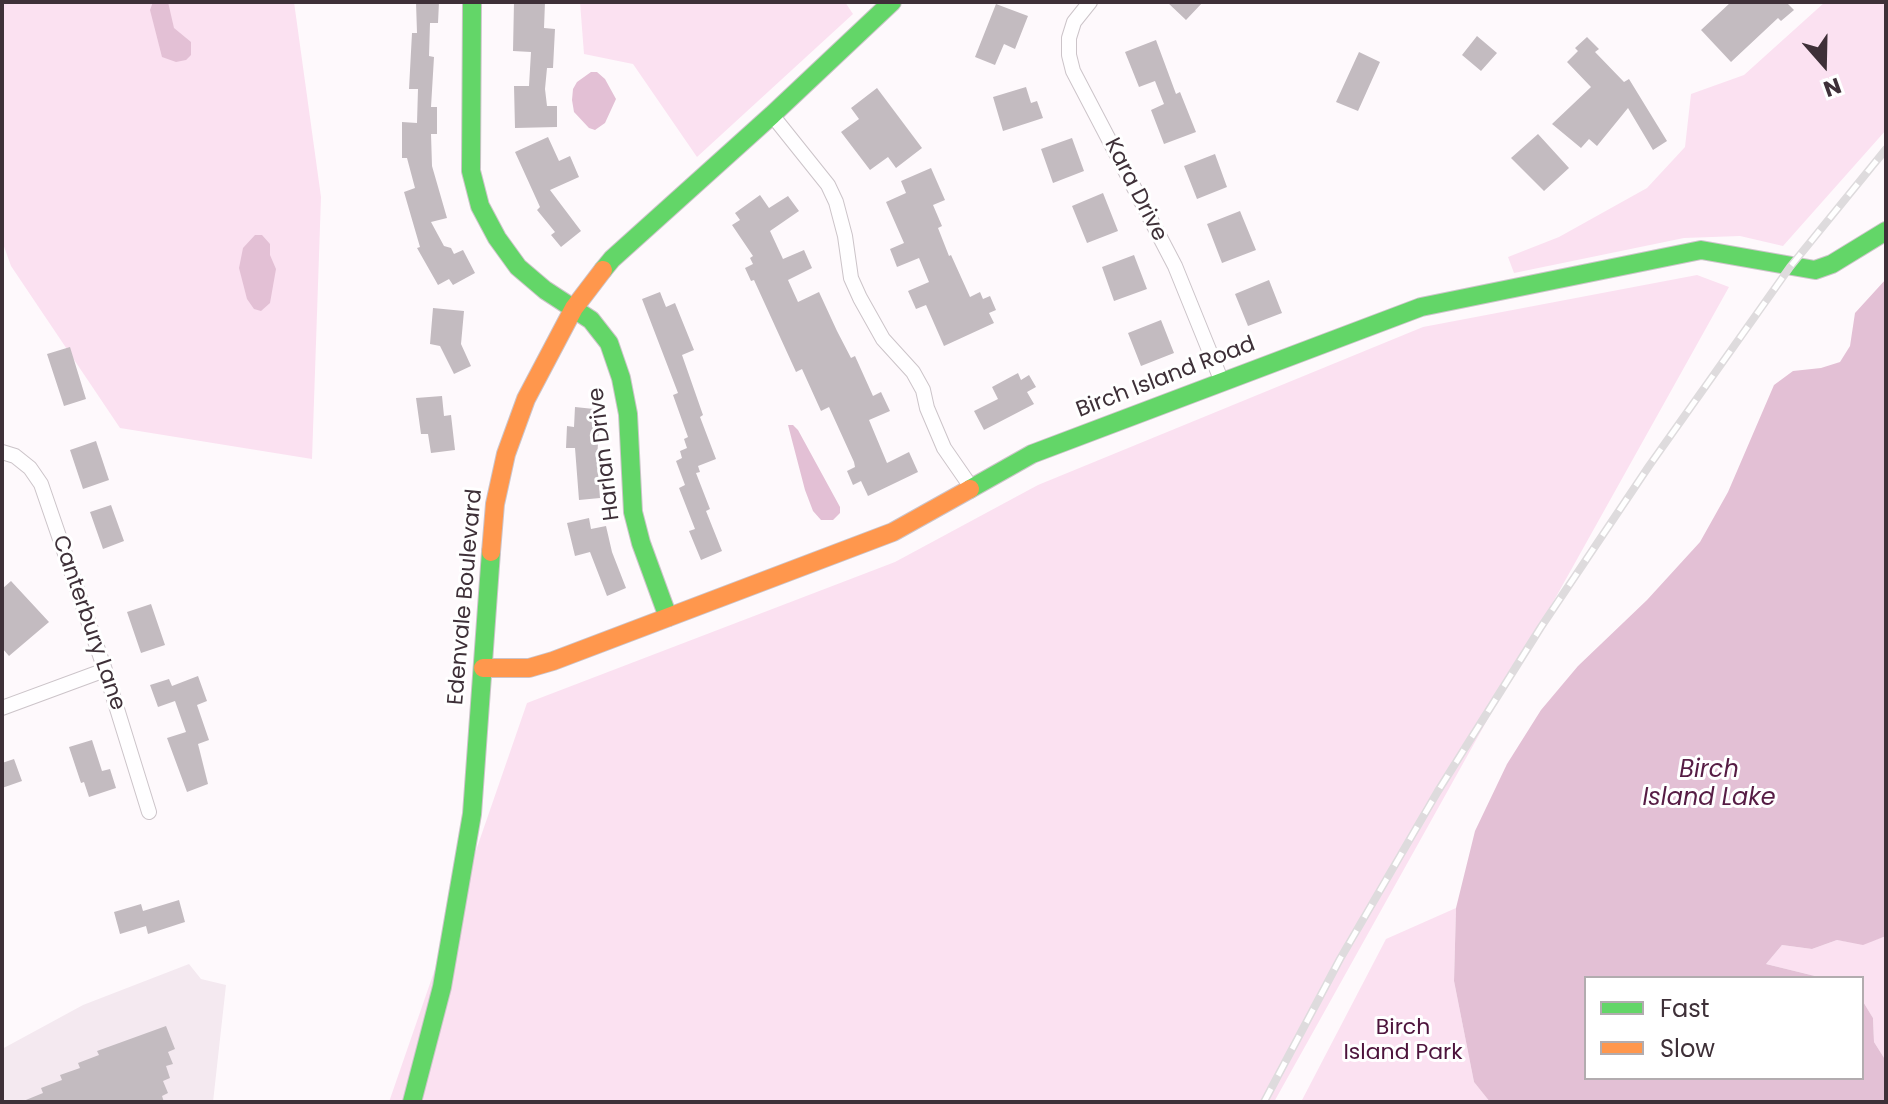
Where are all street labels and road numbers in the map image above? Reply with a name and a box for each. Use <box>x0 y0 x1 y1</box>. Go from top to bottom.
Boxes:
street label: Kara Drive <box>1098 134 1172 246</box>
street label: Birch Island Road <box>1073 332 1259 424</box>
street label: Harlan Drive <box>584 386 626 522</box>
street label: Edenvale Boulevard <box>443 488 489 706</box>
street label: Canterbury Lane <box>46 532 130 714</box>

